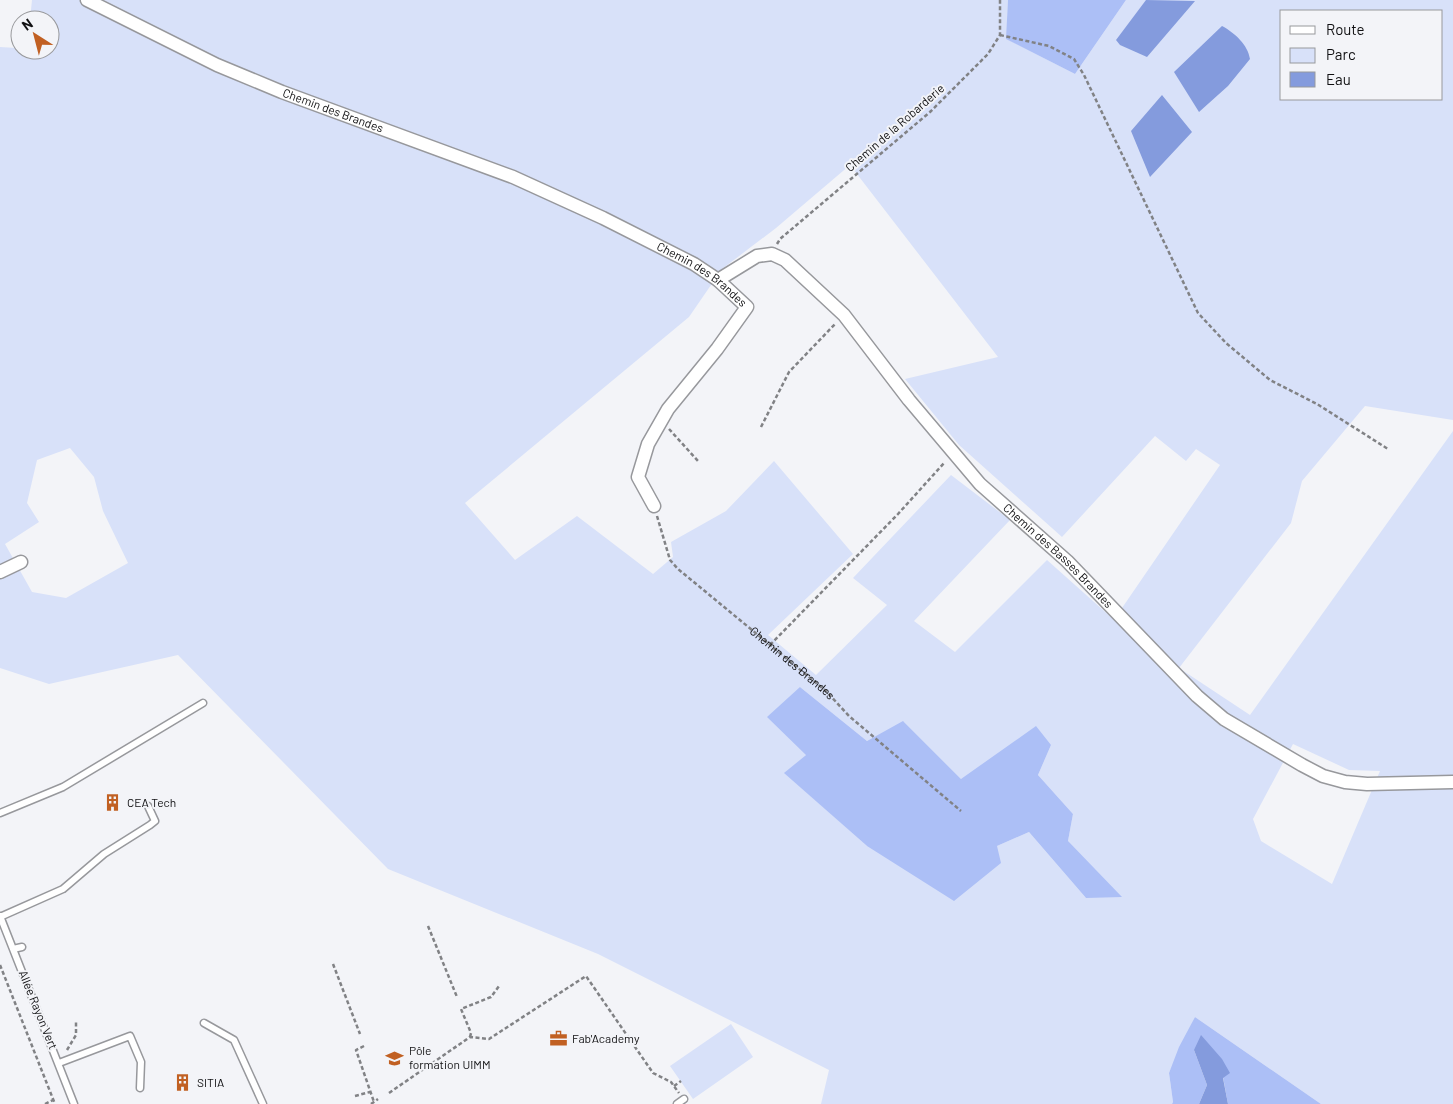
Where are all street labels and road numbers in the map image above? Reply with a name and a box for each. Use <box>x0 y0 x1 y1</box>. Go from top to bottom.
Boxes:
street label: Chemin de la Robarderie <box>842 81 947 174</box>
street label: Chemin des Brandes <box>281 85 386 135</box>
street label: Chemin des Brandes <box>655 238 750 309</box>
street label: Chemin des Basses Brandes <box>1001 500 1116 610</box>
street label: Chemin des Brandes <box>748 623 838 702</box>
street label: Allée Rayon Vert <box>17 968 61 1051</box>

